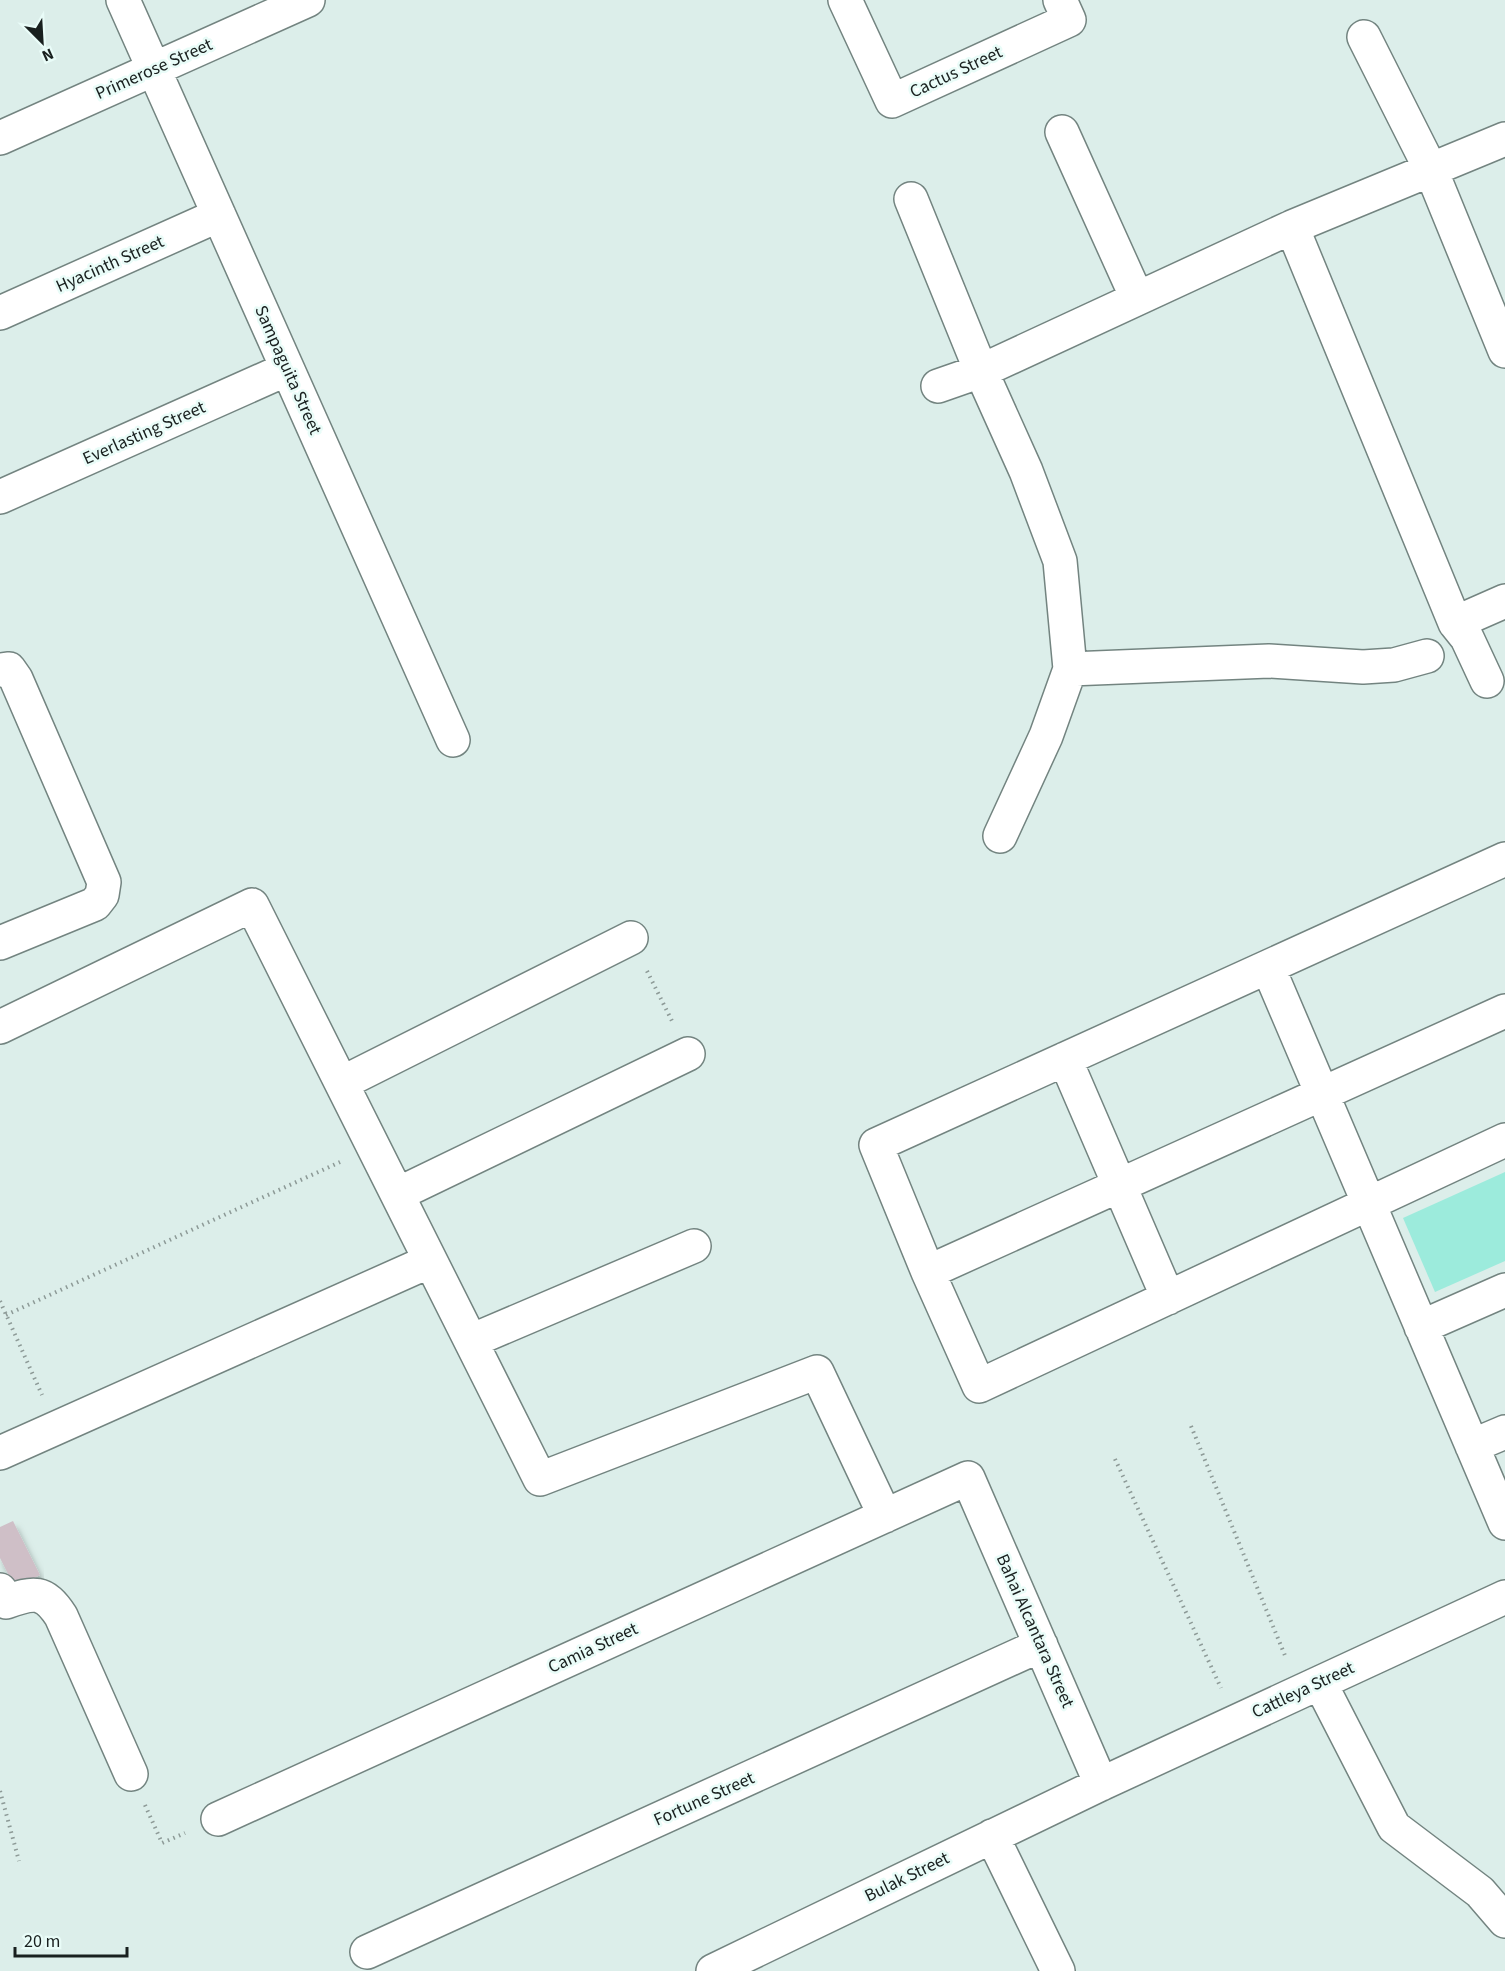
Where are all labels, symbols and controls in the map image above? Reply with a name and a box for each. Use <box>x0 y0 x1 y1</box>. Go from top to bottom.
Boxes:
north arrow <box>12 12 72 72</box>
street label: Primerose Street <box>92 32 216 106</box>
street label: Cactus Street <box>906 40 1006 104</box>
text: N <box>38 43 57 67</box>
street label: Hyacinth Street <box>52 229 168 299</box>
street label: Sampaguita Street <box>248 301 328 439</box>
street label: Everlasting Street <box>79 395 209 471</box>
street label: Bahai Alcantara Street <box>990 1550 1080 1712</box>
street label: Camia Street <box>544 1616 642 1680</box>
street label: Cattleya Street <box>1248 1655 1358 1725</box>
street label: Fortune Street <box>650 1766 758 1832</box>
street label: Bulak Street <box>860 1846 954 1908</box>
scale bar <box>15 1920 128 1958</box>
text: 20 m <box>24 1929 60 1954</box>

